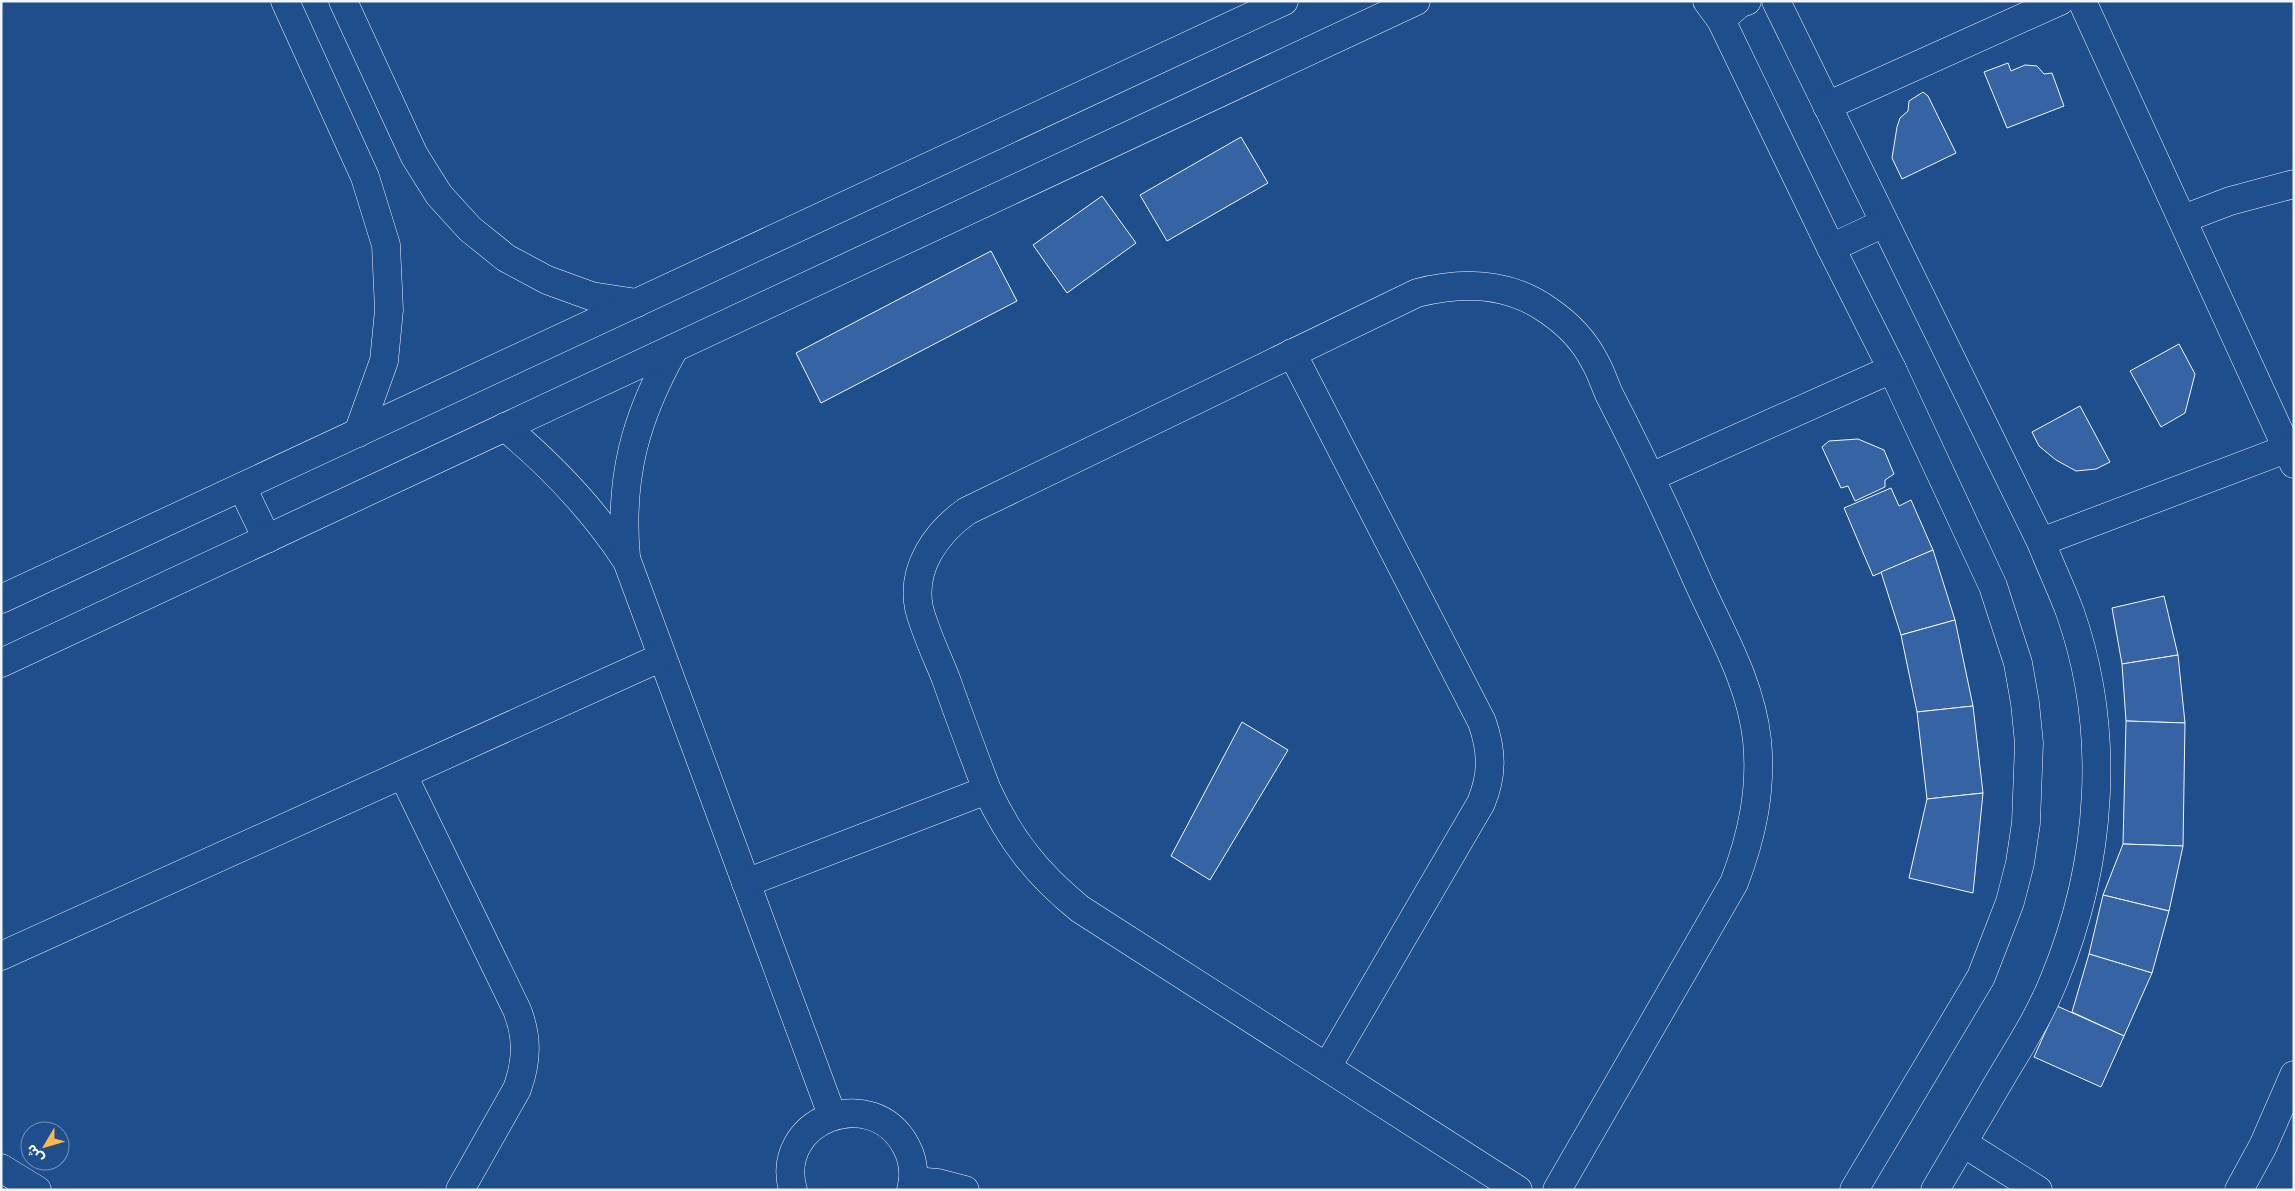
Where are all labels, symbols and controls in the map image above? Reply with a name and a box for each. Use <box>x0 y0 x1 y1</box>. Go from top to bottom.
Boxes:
north arrow <box>20 1121 70 1171</box>
text: ش <box>23 1141 48 1166</box>

